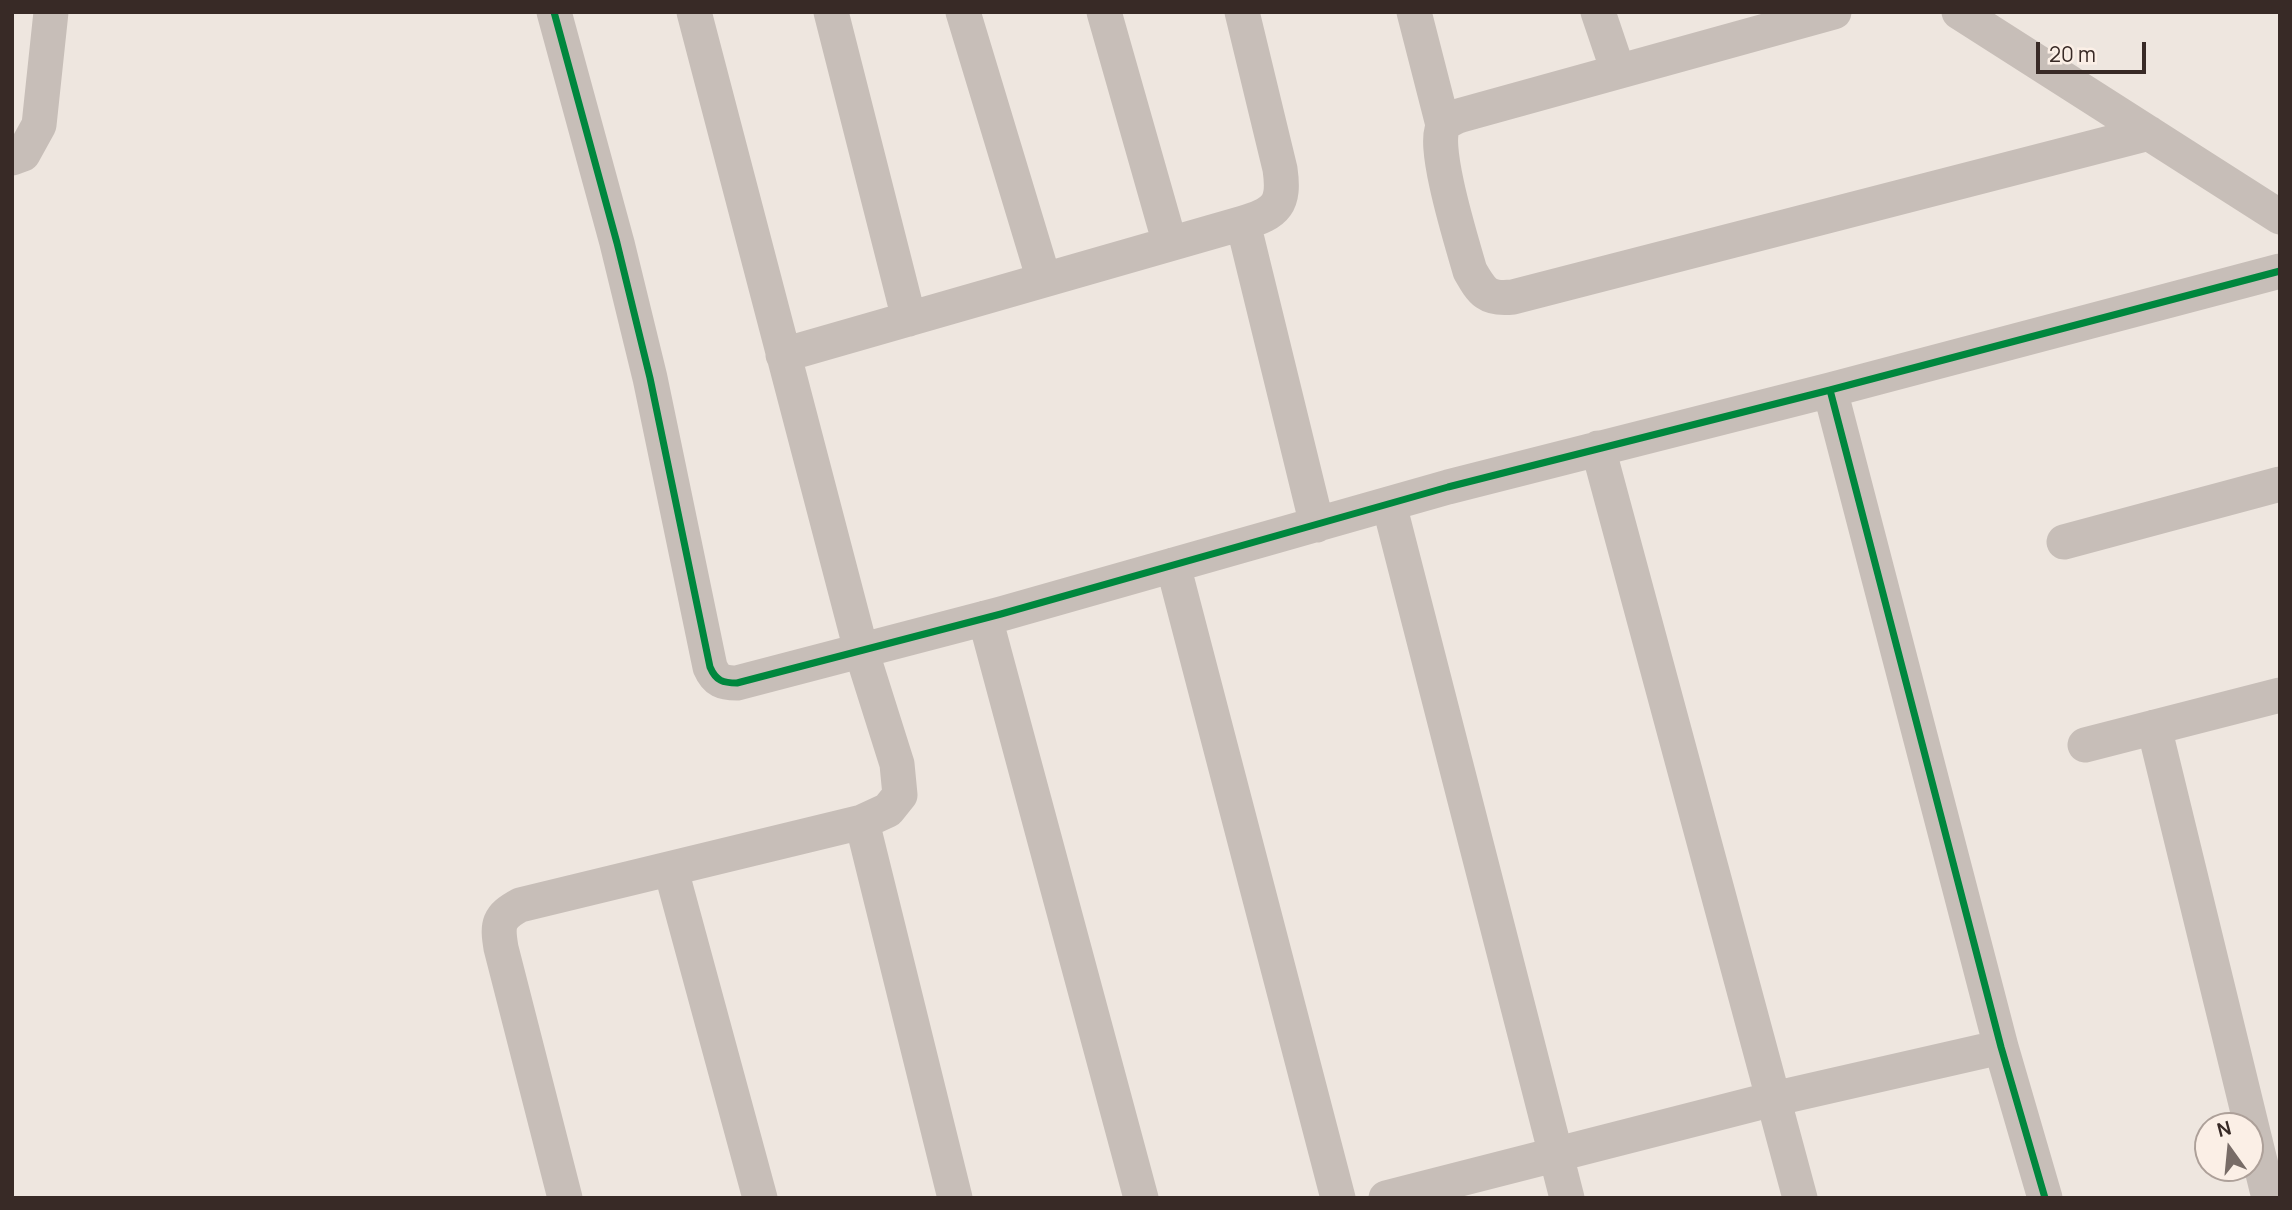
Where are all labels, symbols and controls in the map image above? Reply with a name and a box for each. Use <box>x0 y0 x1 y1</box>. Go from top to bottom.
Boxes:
scale bar <box>2040 28 2150 72</box>
text: 20 m <box>2049 40 2096 68</box>
north arrow <box>2194 1112 2264 1182</box>
text: N <box>2214 1114 2234 1143</box>

